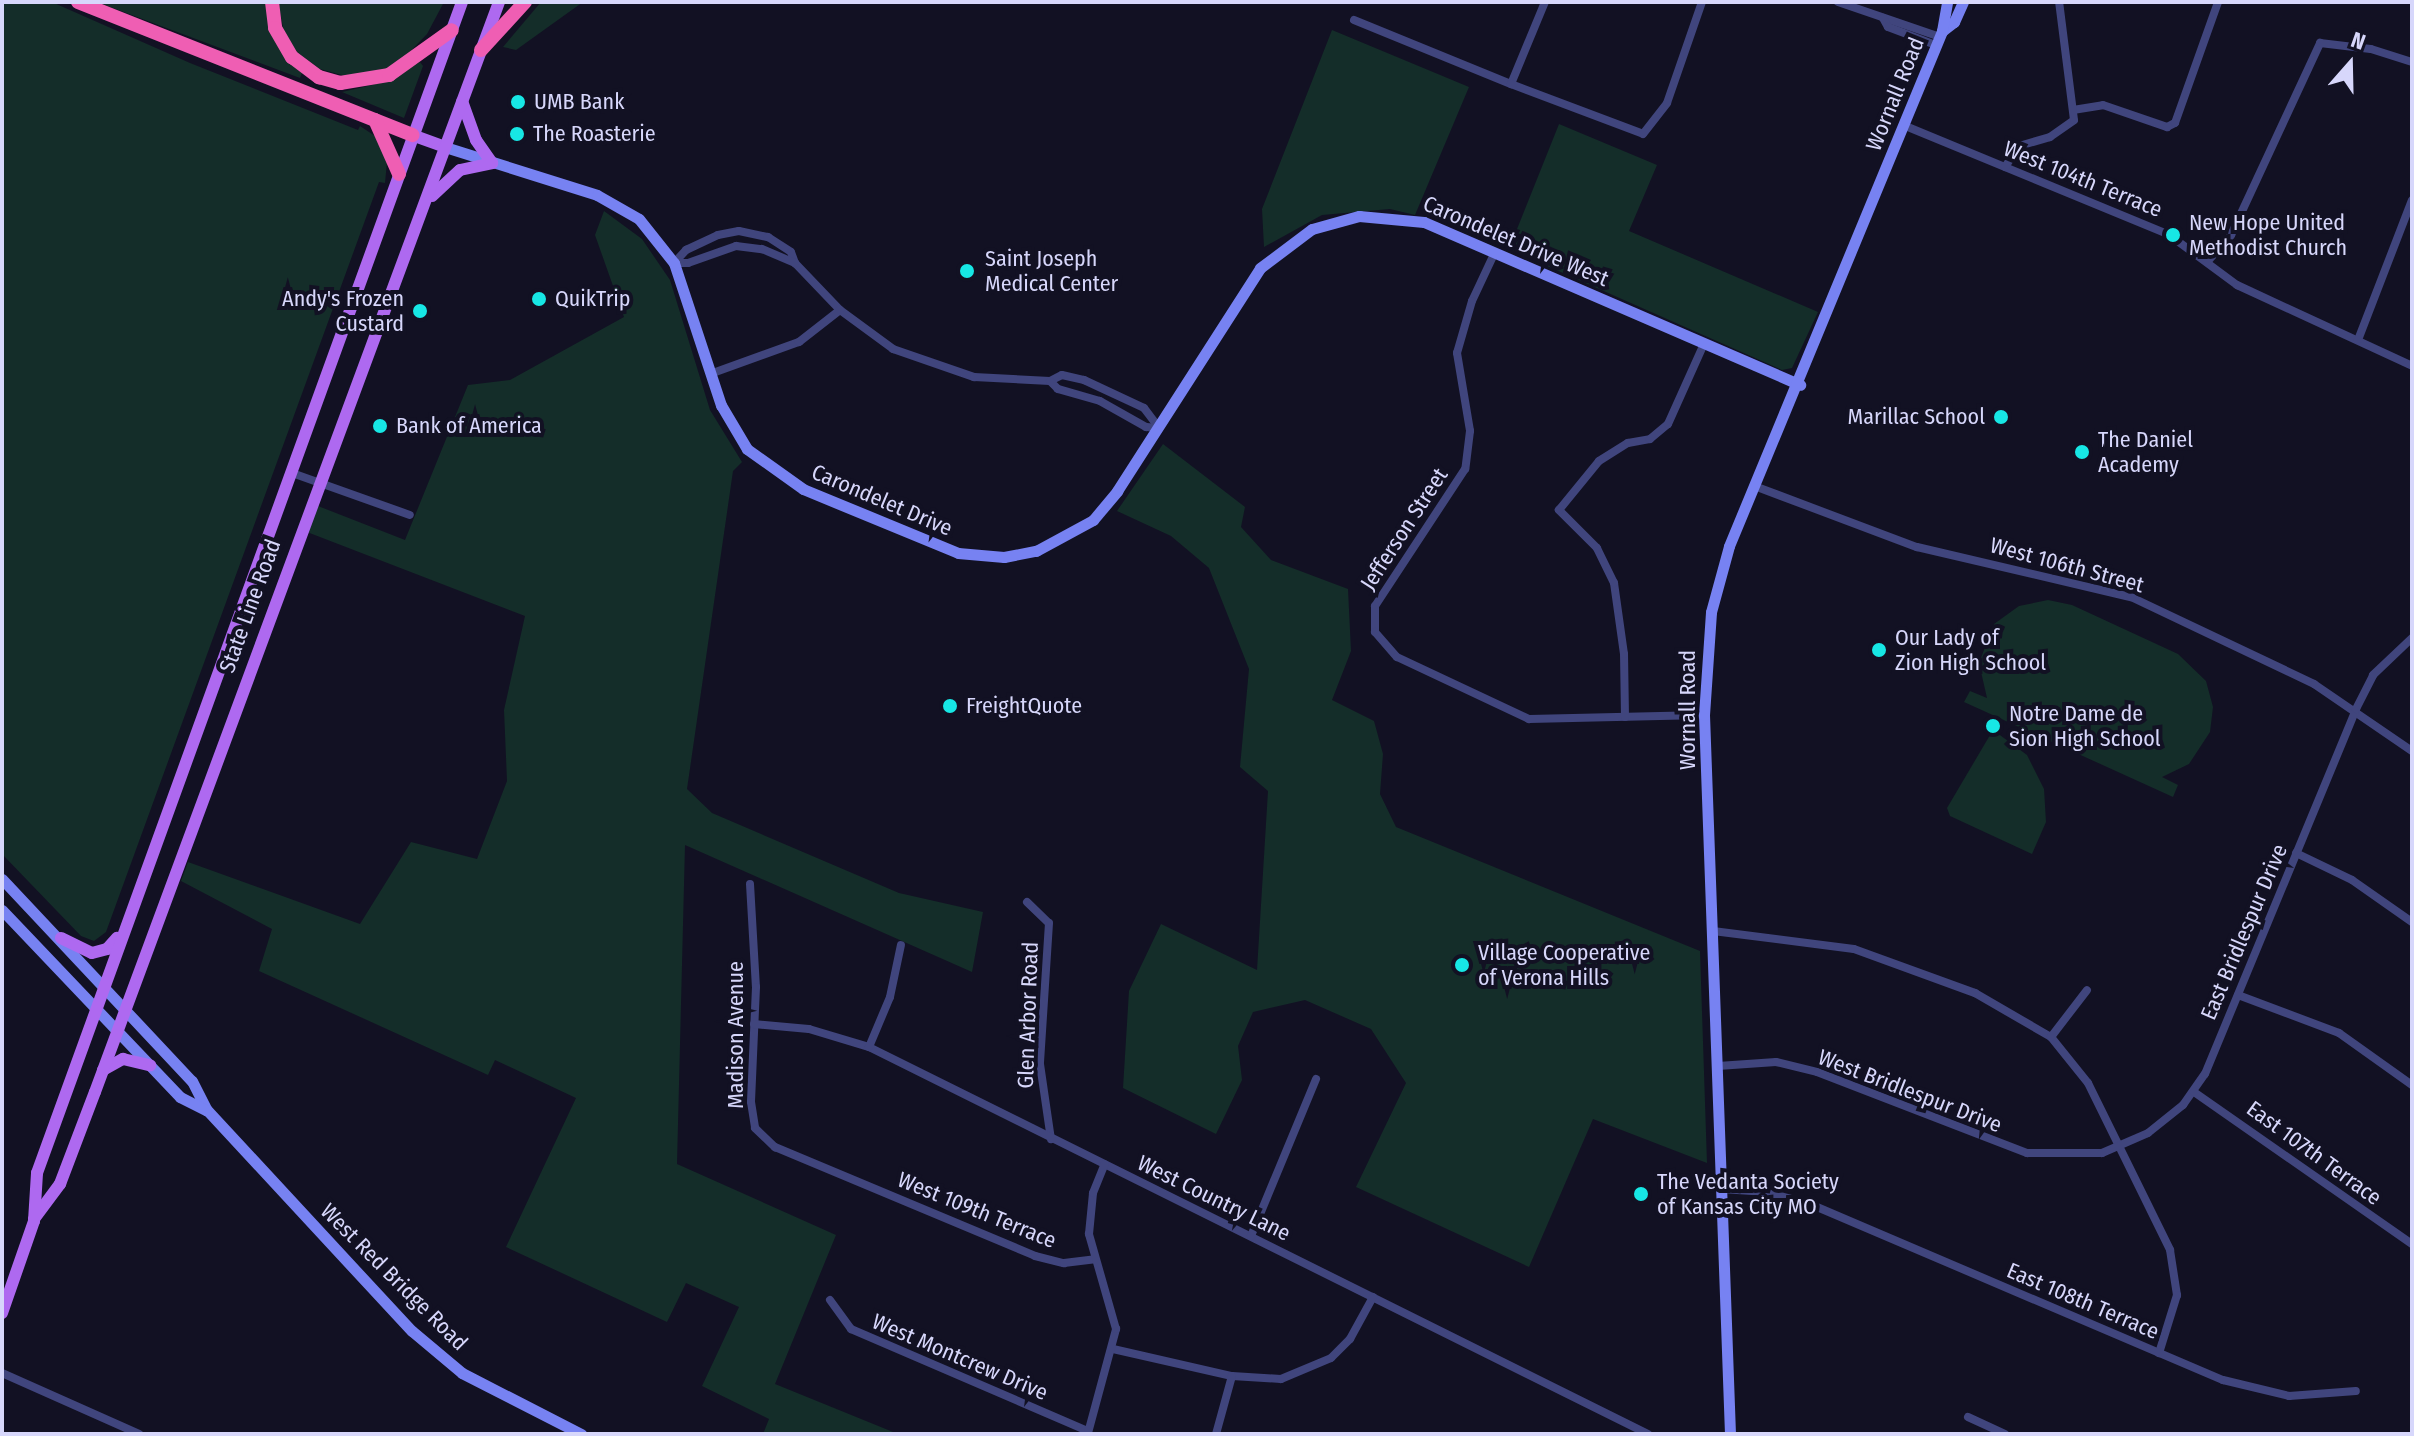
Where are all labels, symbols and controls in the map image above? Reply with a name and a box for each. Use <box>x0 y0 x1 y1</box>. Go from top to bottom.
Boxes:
north arrow <box>2310 24 2390 104</box>
text: N <box>2348 26 2369 56</box>
street label: Wornall Road <box>1860 33 1930 155</box>
place label: UMB Bank <box>534 89 624 115</box>
marker: UMB Bank <box>509 93 527 111</box>
place label: The Roasterie <box>533 121 656 147</box>
marker: The Roasterie <box>508 125 526 143</box>
street label: West 104th Terrace <box>2000 135 2166 223</box>
street label: Carondelet Drive West <box>1419 190 1613 292</box>
place label: New Hope United Methodist Church <box>2189 209 2347 260</box>
marker: New Hope United Methodist Church <box>2164 226 2182 244</box>
place label: Saint Joseph Medical Center <box>985 245 1118 296</box>
marker: Saint Joseph Medical Center <box>956 260 978 282</box>
place label: Andy's Frozen Custard <box>282 285 404 336</box>
place label: QuikTrip <box>555 286 631 312</box>
marker: QuikTrip <box>530 290 548 308</box>
marker: Andy's Frozen Custard <box>411 302 429 320</box>
place label: Marillac School <box>1848 404 1985 430</box>
marker: Marillac School <box>1992 408 2010 426</box>
place label: Bank of America <box>396 413 542 439</box>
marker: Bank of America <box>371 417 389 435</box>
place label: The Daniel Academy <box>2098 426 2193 478</box>
marker: The Daniel Academy <box>2073 443 2091 461</box>
street label: Carondelet Drive <box>808 459 956 541</box>
street label: Jefferson Street <box>1355 463 1453 595</box>
street label: West 106th Street <box>1987 532 2147 598</box>
street label: State Line Road <box>214 536 286 676</box>
place label: Our Lady of Zion High School <box>1895 624 2046 676</box>
marker: Our Lady of Zion High School <box>1870 641 1888 659</box>
street label: Wornall Road <box>1675 650 1701 770</box>
place label: FreightQuote <box>966 693 1082 719</box>
marker: FreightQuote <box>941 697 959 715</box>
place label: Notre Dame de Sion High School <box>2009 700 2161 752</box>
marker: Notre Dame de Sion High School <box>1984 717 2002 735</box>
street label: East Bridlespur Drive <box>2195 840 2293 1024</box>
place label: Village Cooperative of Verona Hills <box>1478 939 1650 990</box>
street label: Glen Arbor Road <box>1012 941 1044 1089</box>
marker: Village Cooperative of Verona Hills <box>1453 956 1471 974</box>
street label: Madison Avenue <box>723 961 749 1109</box>
street label: West Bridlespur Drive <box>1814 1044 2006 1138</box>
street label: East 107th Terrace <box>2241 1095 2387 1211</box>
street label: West Country Lane <box>1133 1150 1295 1246</box>
street label: West 109th Terrace <box>894 1166 1060 1254</box>
place label: The Vedanta Society of Kansas City MO <box>1657 1168 1839 1220</box>
marker: The Vedanta Society of Kansas City MO <box>1632 1185 1650 1203</box>
street label: West Red Bridge Road <box>315 1198 473 1356</box>
street label: East 108th Terrace <box>2003 1257 2163 1345</box>
street label: West Montcrew Drive <box>868 1308 1052 1406</box>

